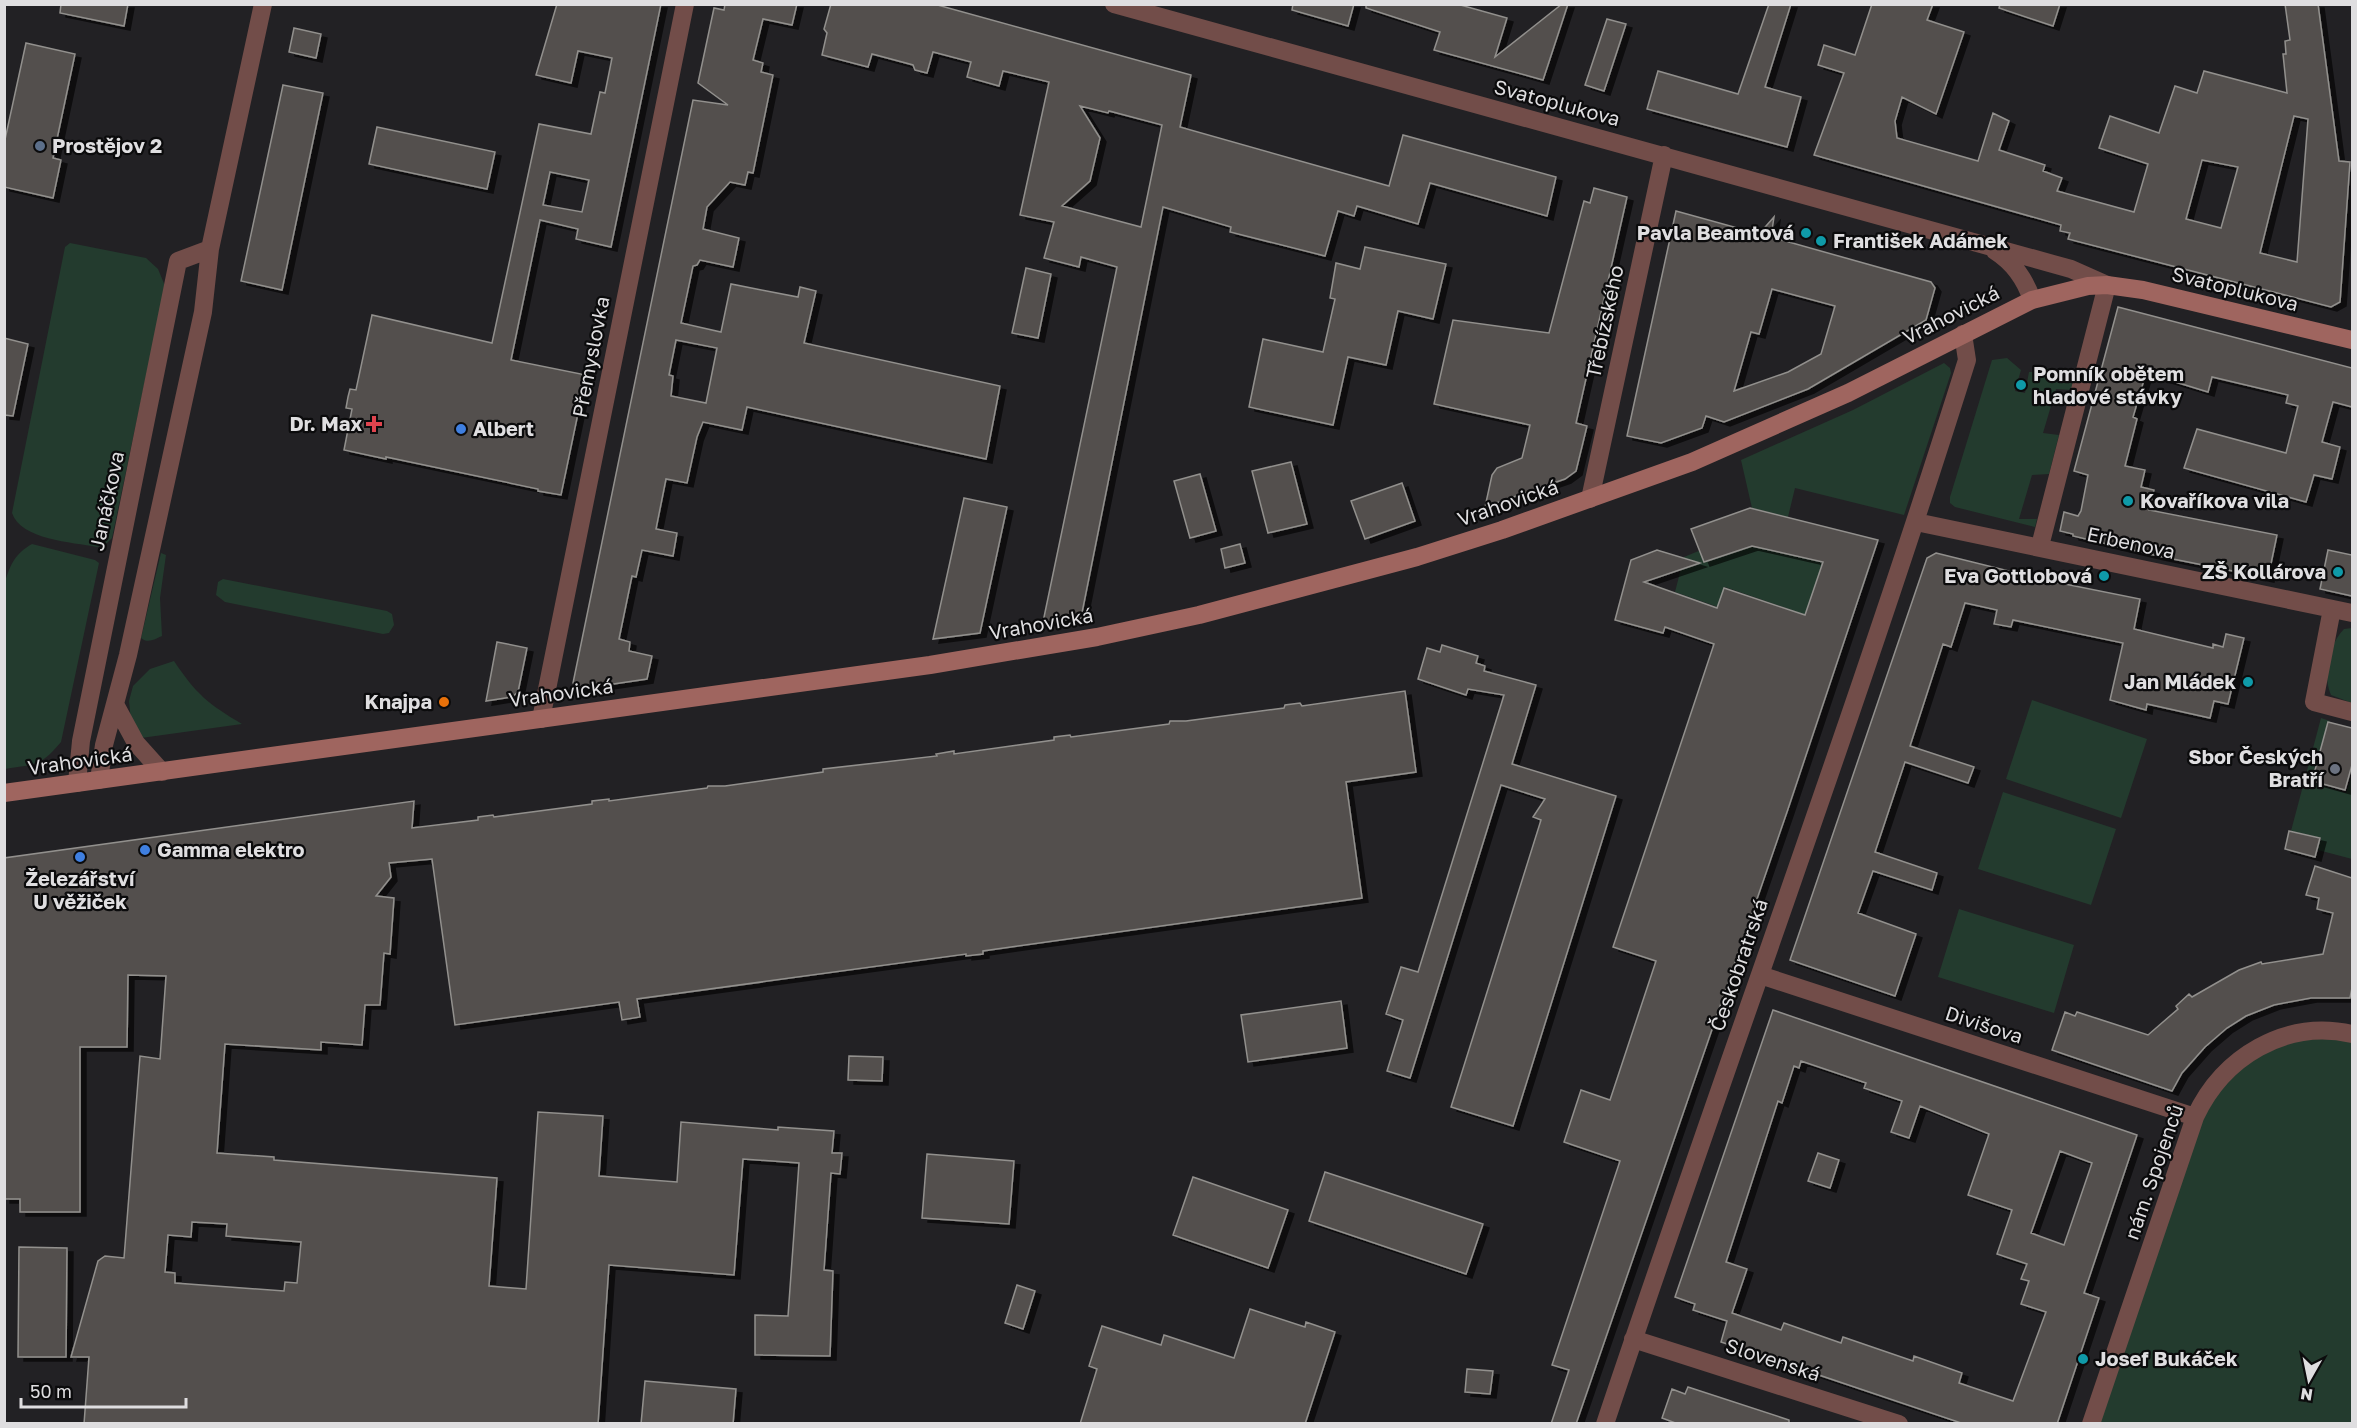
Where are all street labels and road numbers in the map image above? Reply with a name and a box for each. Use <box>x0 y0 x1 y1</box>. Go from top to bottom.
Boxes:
street label: Svatoplukova <box>1492 74 1623 130</box>
street label: Svatoplukova <box>2170 261 2301 315</box>
street label: Třebízského <box>1580 263 1628 381</box>
street label: Vrahovická <box>1898 280 2003 349</box>
street label: Přemyslovka <box>567 294 614 419</box>
street label: Janáčkova <box>84 449 128 553</box>
street label: Vrahovická <box>1454 474 1561 531</box>
street label: Erbenova <box>2085 521 2178 563</box>
street label: Vrahovická <box>987 602 1095 644</box>
street label: Vrahovická <box>507 673 615 711</box>
street label: Vrahovická <box>26 741 134 779</box>
street label: Českobratrská <box>1704 895 1772 1034</box>
street label: Divišova <box>1943 1000 2026 1048</box>
street label: nám. Spojenců <box>2119 1101 2187 1243</box>
street label: Slovenská <box>1723 1332 1824 1386</box>

